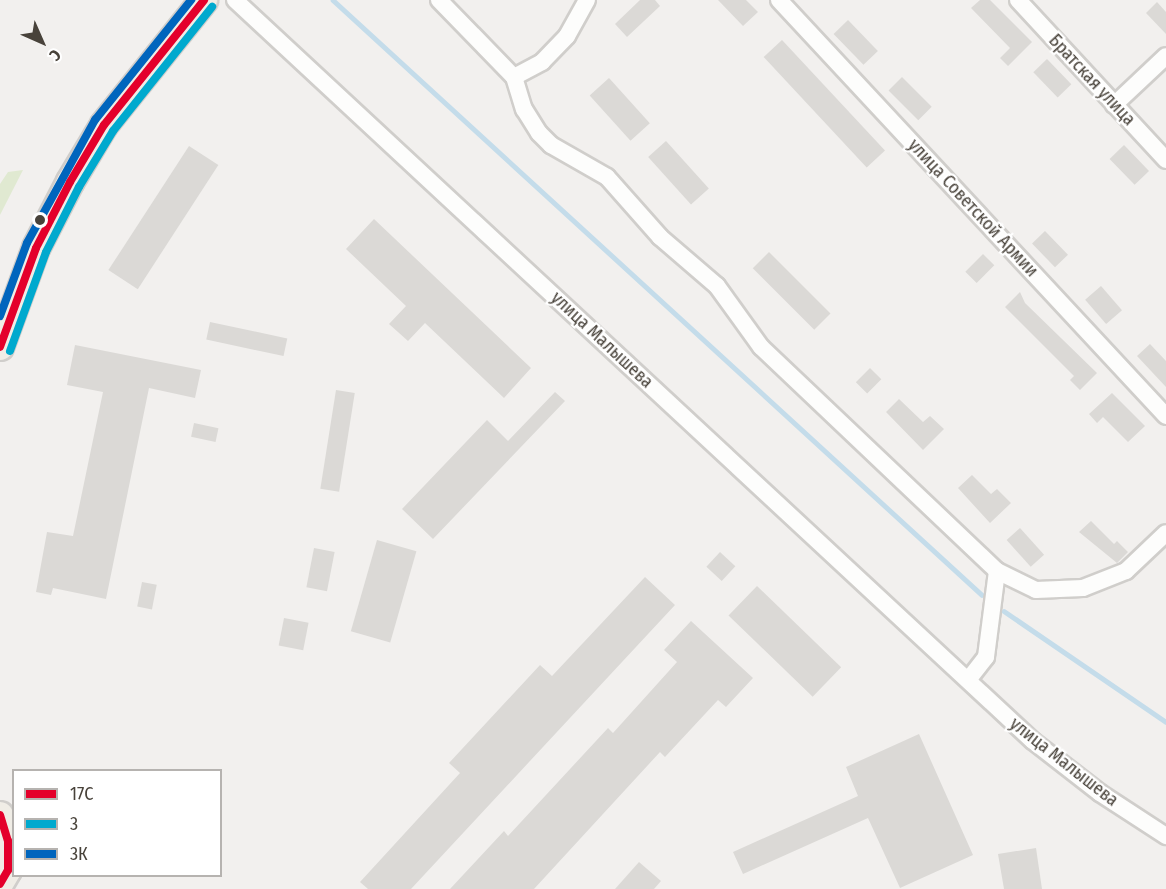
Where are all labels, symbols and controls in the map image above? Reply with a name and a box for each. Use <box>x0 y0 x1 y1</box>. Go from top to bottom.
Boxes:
north arrow <box>12 12 72 72</box>
street label: Братская улица <box>1044 30 1140 130</box>
text: С <box>45 45 65 65</box>
street label: улица Советской Армии <box>904 135 1042 281</box>
unlabelled marker <box>34 214 46 226</box>
street label: улица Малышева <box>547 287 657 393</box>
street label: улица Малышева <box>1005 713 1123 811</box>
legend <box>12 769 222 877</box>
text: 17С <box>70 783 93 805</box>
text: 3 <box>70 813 78 835</box>
text: 3К <box>70 843 88 865</box>

